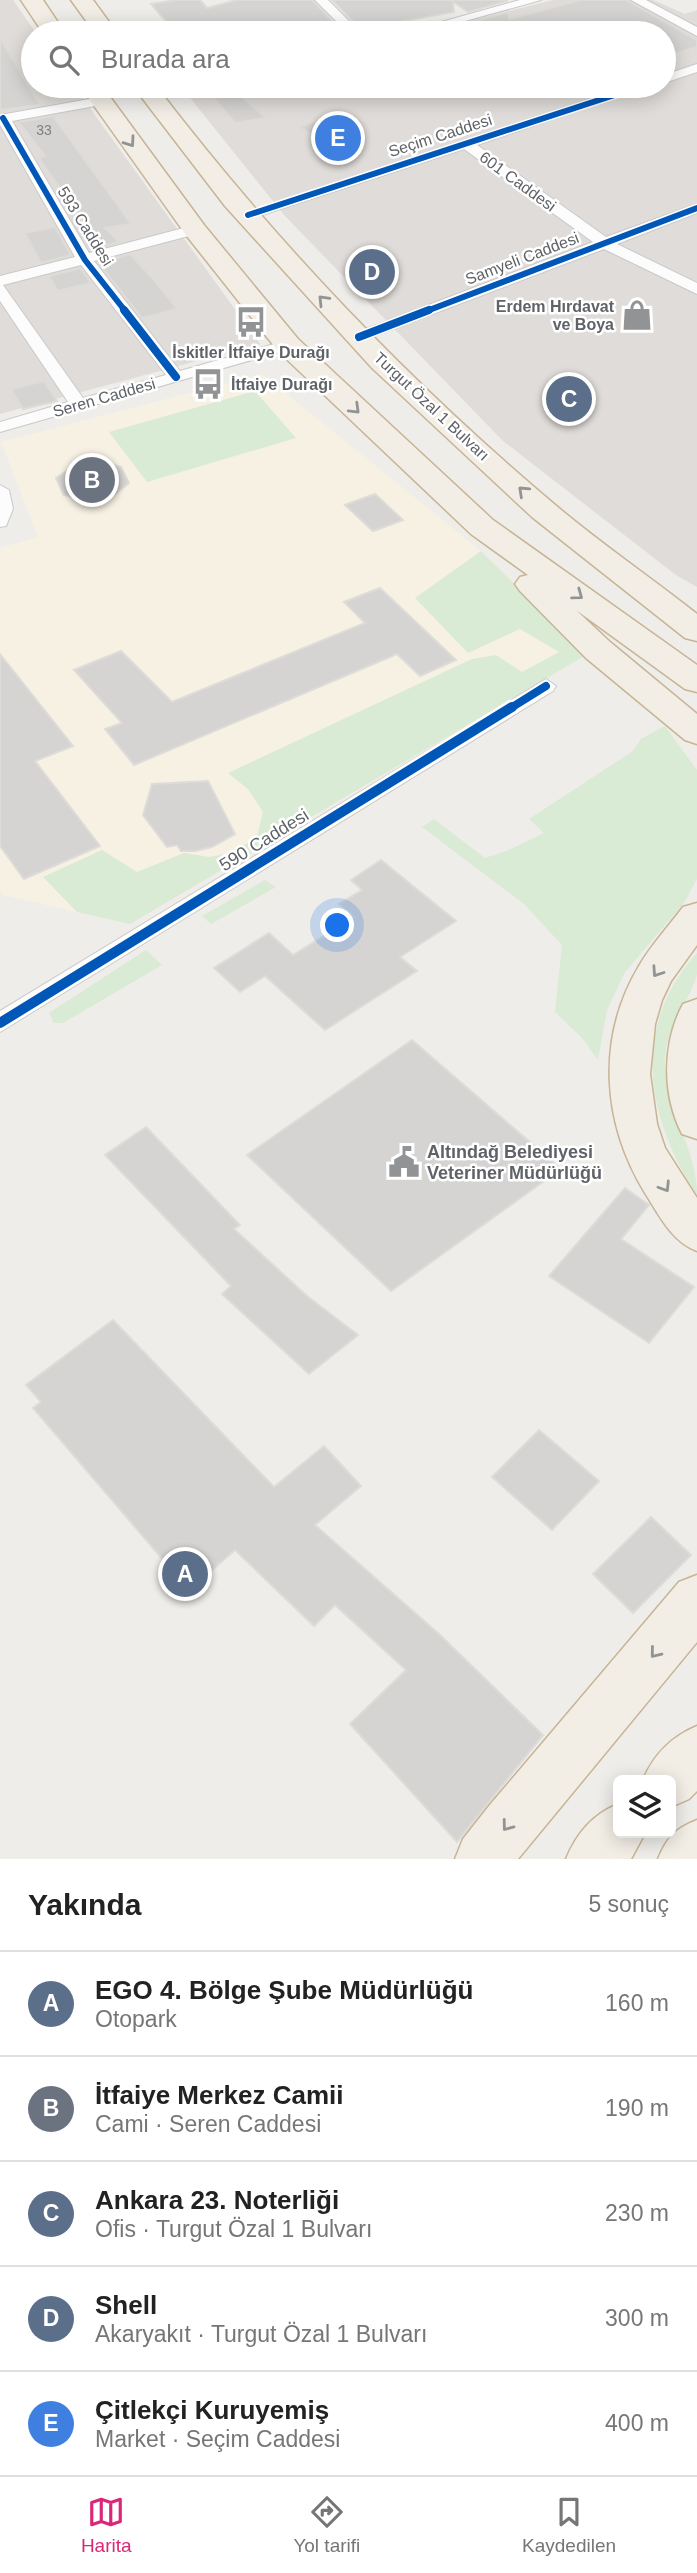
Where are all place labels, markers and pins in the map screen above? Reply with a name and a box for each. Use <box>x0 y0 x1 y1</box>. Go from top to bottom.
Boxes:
pin: E <box>315 112 361 164</box>
pin: D <box>349 246 395 298</box>
place label: Erdem Hırdavat ve Boya <box>496 298 615 333</box>
shop icon: Erdem Hırdavat ve Boya <box>620 298 654 332</box>
bus stop icon: İskitler İtfaiye Durağı <box>234 305 268 339</box>
place label: İskitler İtfaiye Durağı <box>172 344 330 361</box>
bus stop icon: İtfaiye Durağı <box>191 367 225 401</box>
pin: C <box>546 373 592 425</box>
place label: İtfaiye Durağı <box>231 376 332 393</box>
pin: B <box>69 454 115 506</box>
place label: Altındağ Belediyesi Veteriner Müdürlüğü <box>427 1142 602 1183</box>
public building icon: Altındağ Belediyesi Veteriner Müdürlüğü <box>387 1145 421 1179</box>
pin: A <box>162 1548 208 1600</box>

